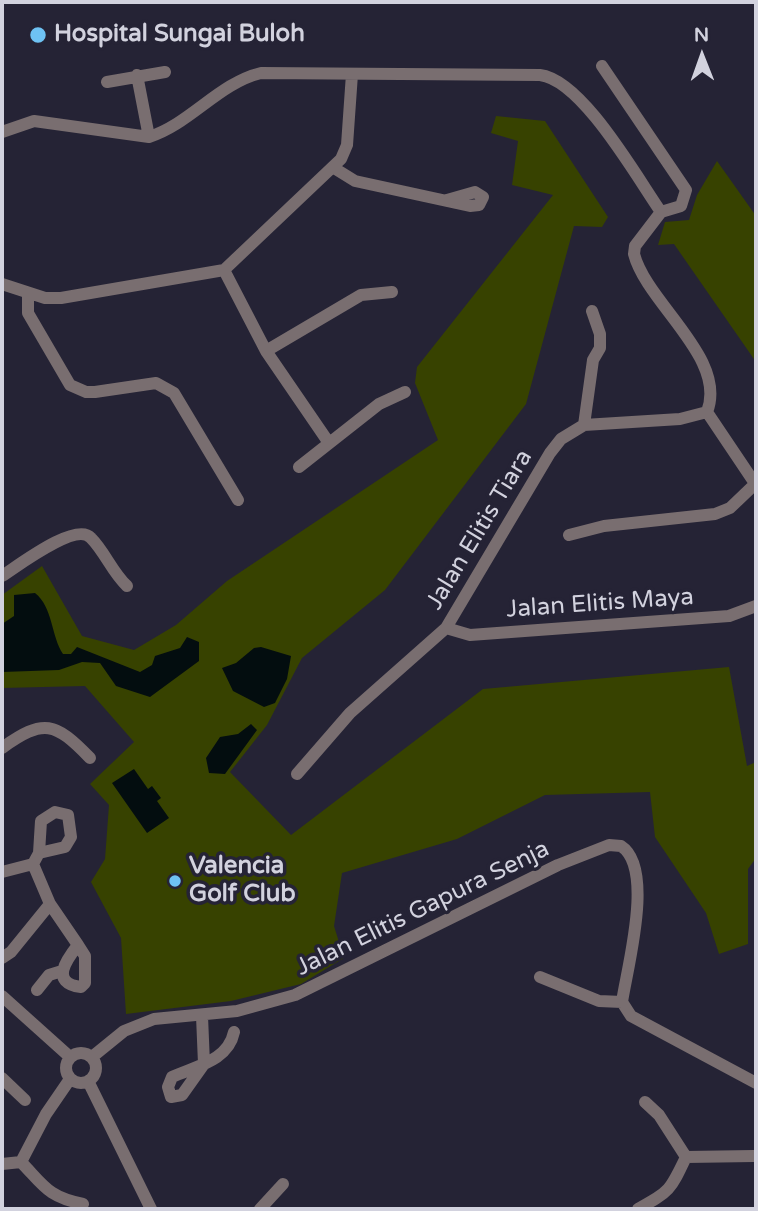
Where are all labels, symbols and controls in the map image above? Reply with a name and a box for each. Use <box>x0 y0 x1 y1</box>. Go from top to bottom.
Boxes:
place label: Hospital Sungai Buloh <box>54 21 305 49</box>
north arrow <box>667 21 737 91</box>
text: N <box>694 24 709 46</box>
marker: Hospital Sungai Buloh <box>28 25 48 45</box>
street label: Jalan Elitis Tiara <box>421 445 539 615</box>
street label: Jalan Elitis Maya <box>505 583 695 625</box>
street label: Jalan Elitis Gapura Senja <box>292 835 554 983</box>
place label: Valencia Golf Club <box>189 853 296 909</box>
marker: Valencia Golf Club <box>167 873 183 889</box>

